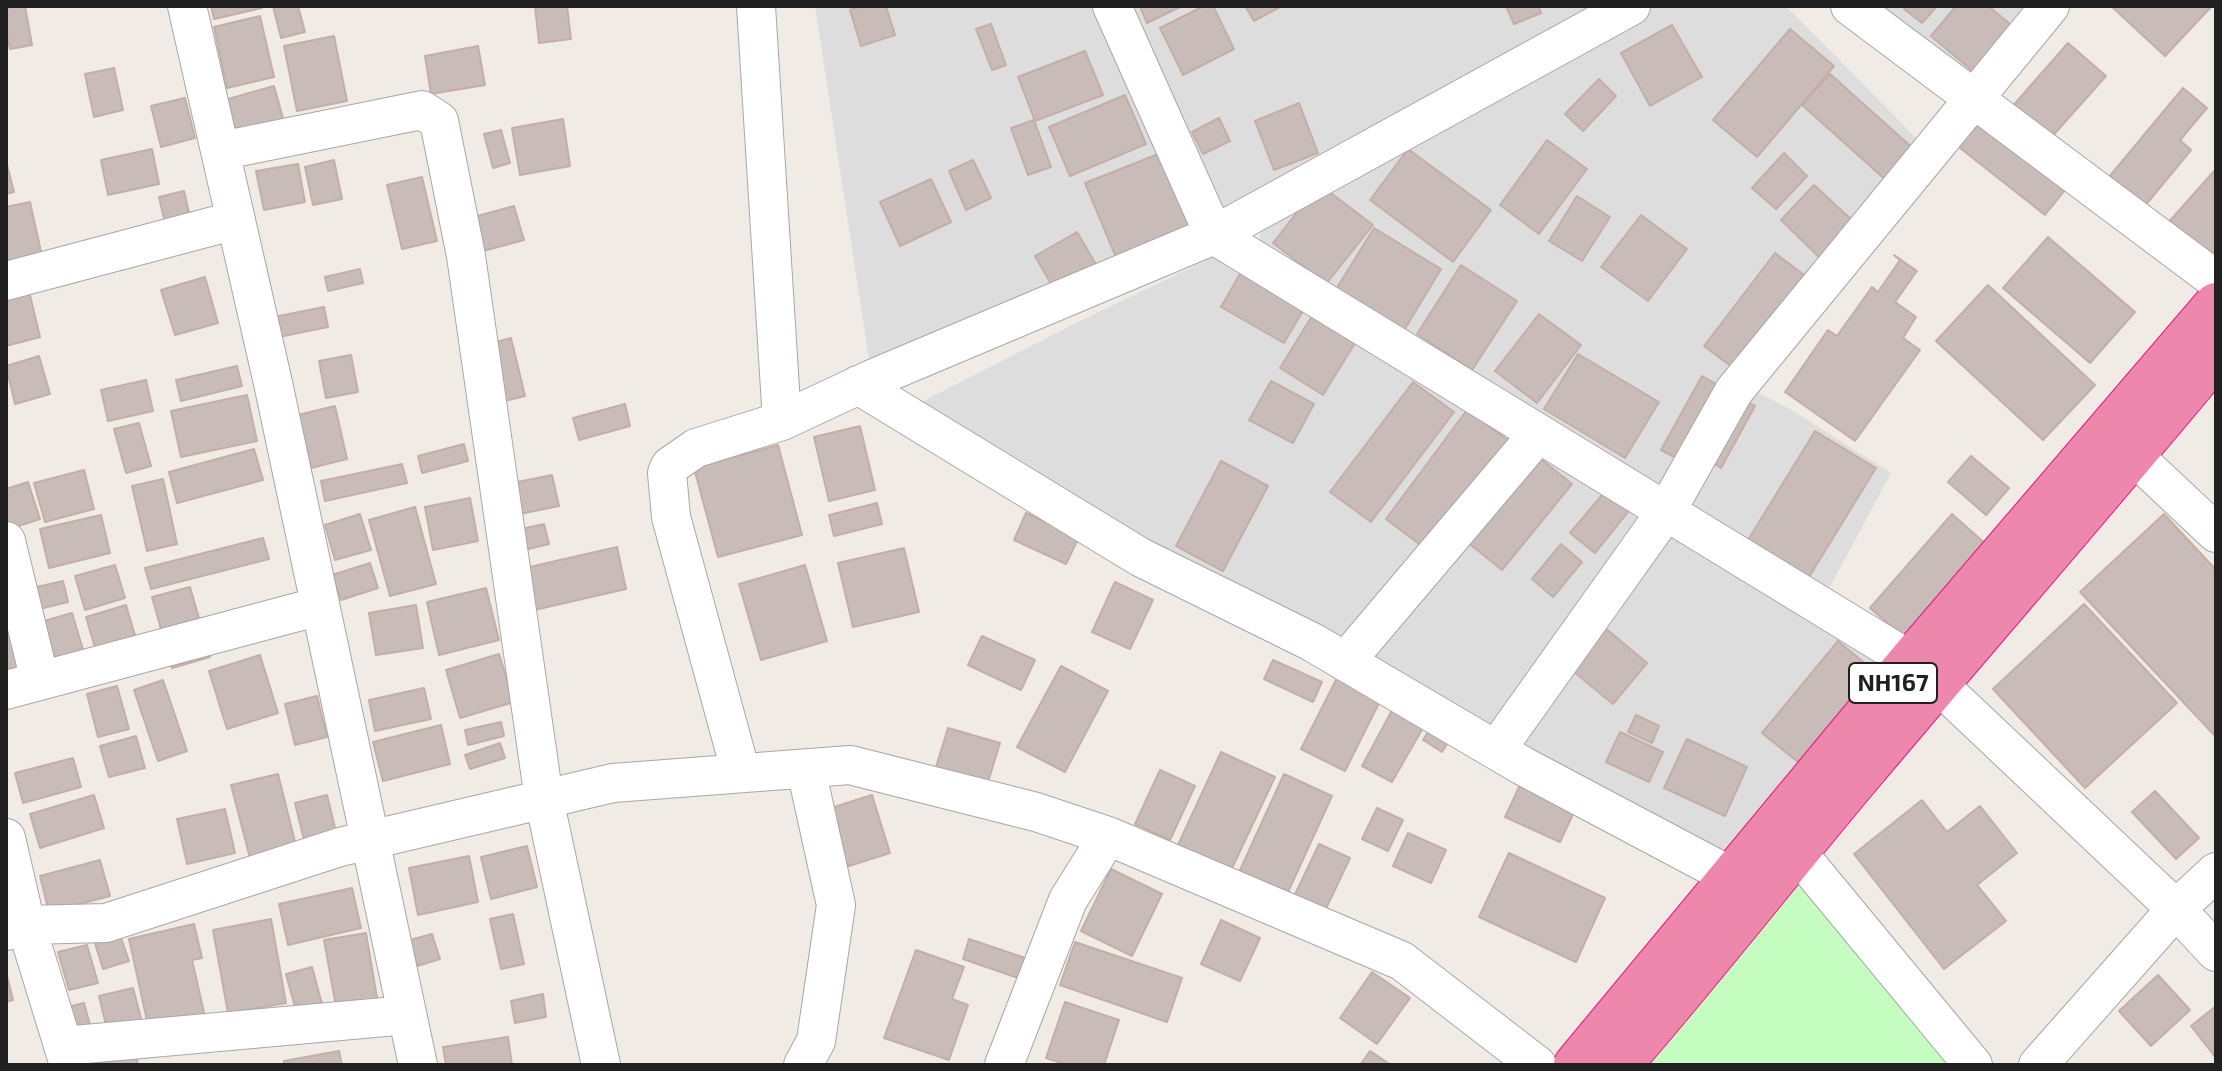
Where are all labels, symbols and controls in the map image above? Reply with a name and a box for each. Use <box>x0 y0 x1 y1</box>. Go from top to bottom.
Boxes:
road number: NH167 <box>1849 663 1937 703</box>

